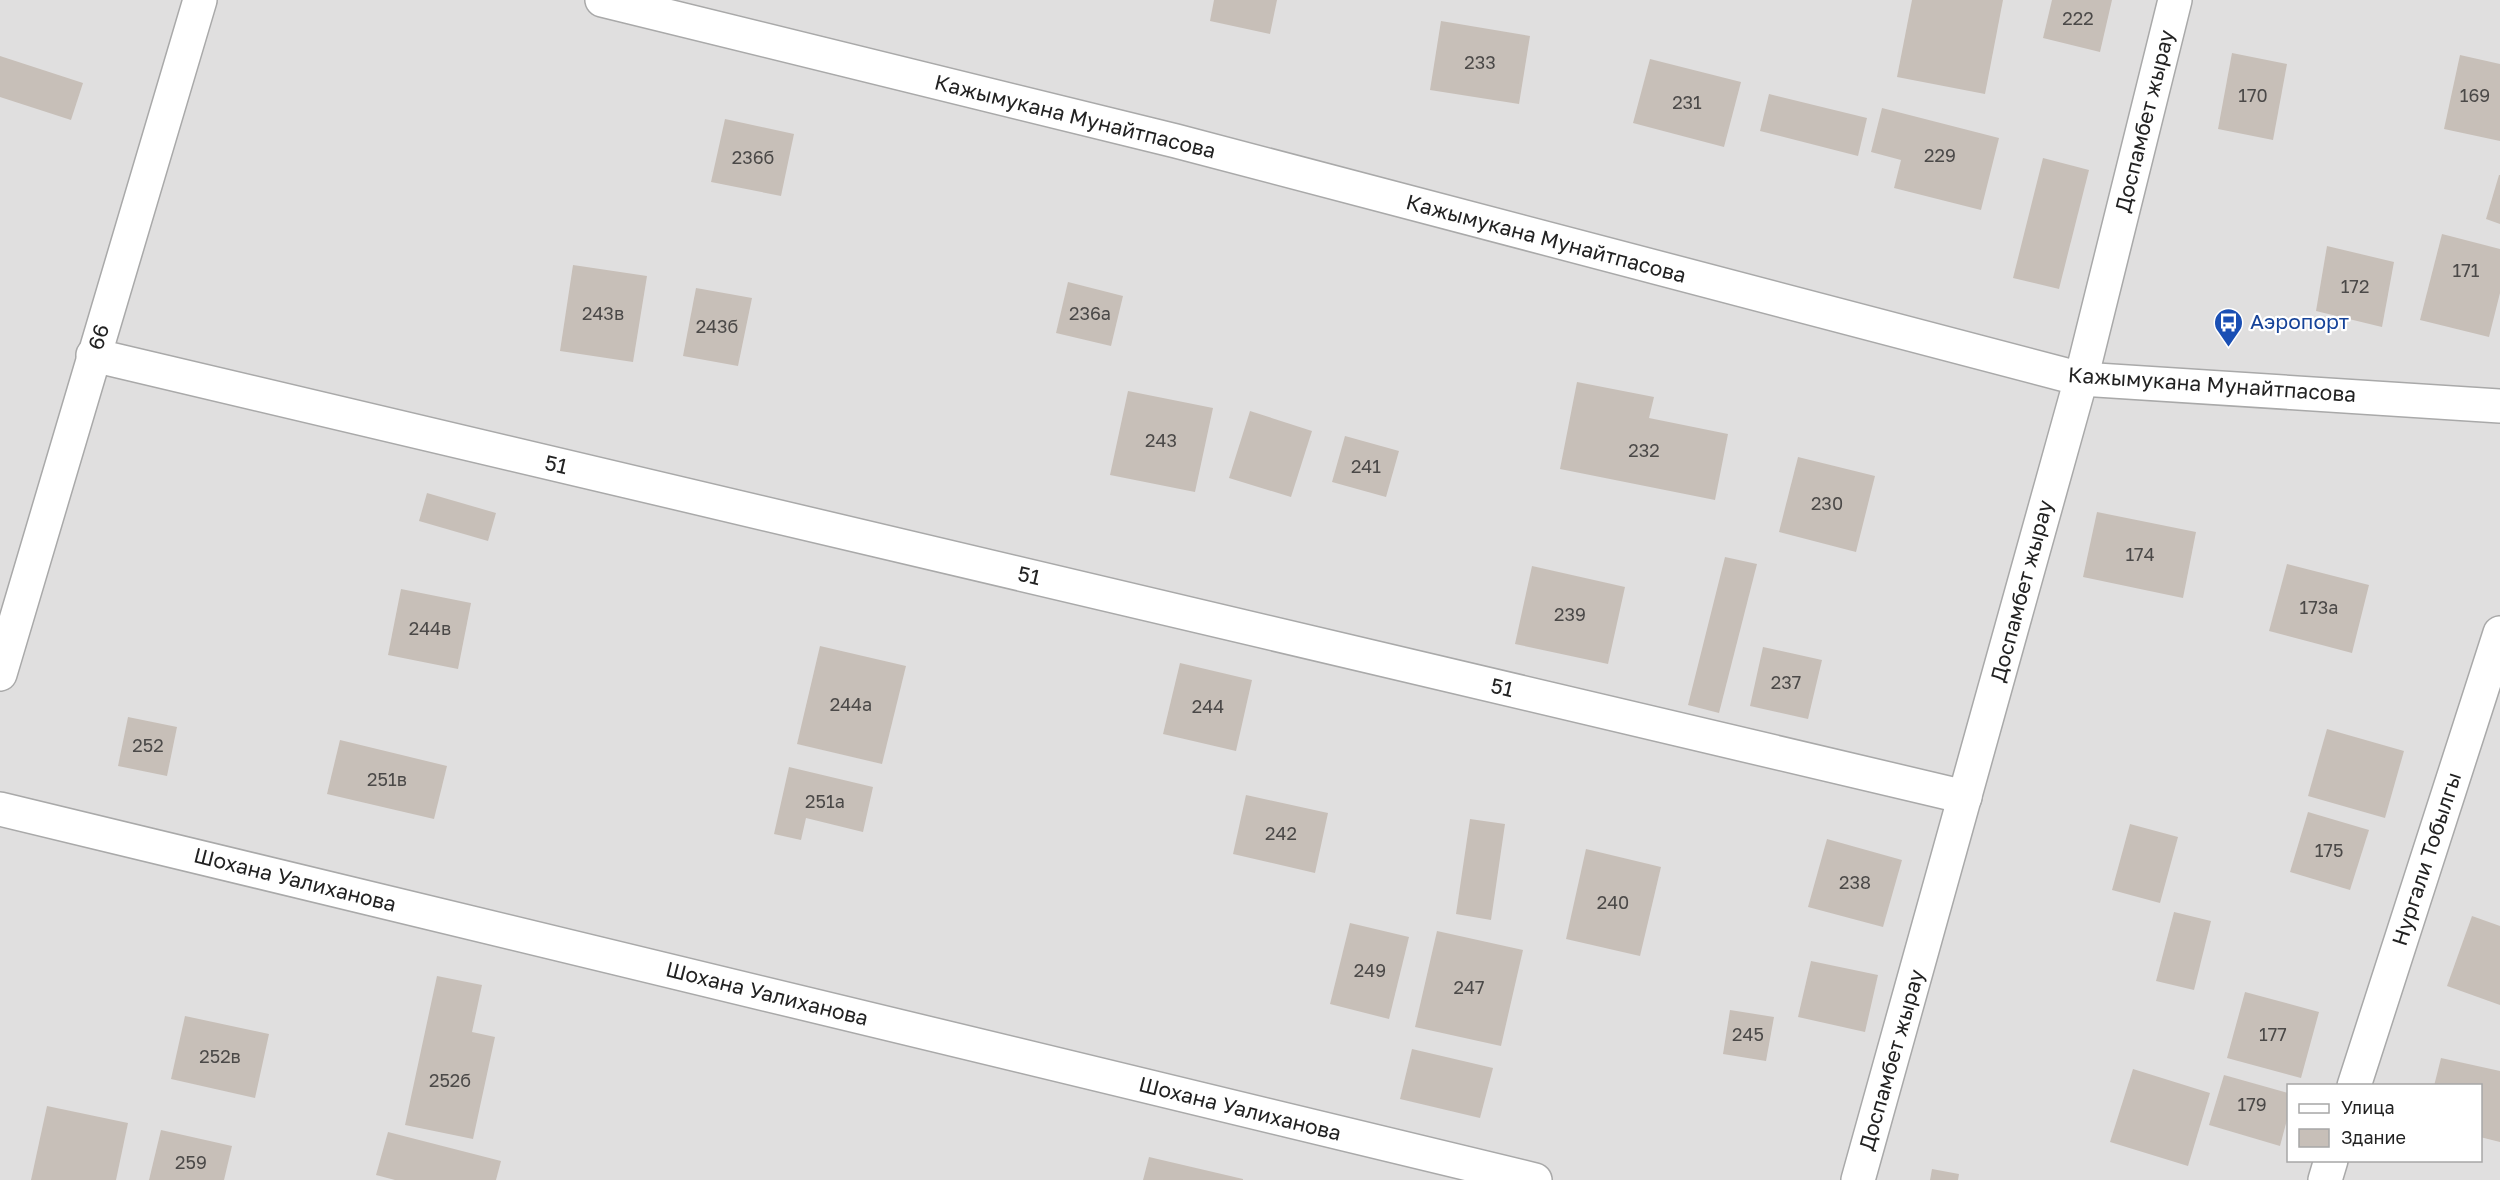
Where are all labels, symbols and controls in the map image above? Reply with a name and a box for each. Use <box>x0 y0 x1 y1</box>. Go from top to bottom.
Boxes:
house number: 222 <box>2062 7 2094 29</box>
street label: Доспамбет жырау <box>2109 27 2179 215</box>
house number: 233 <box>1464 51 1496 73</box>
street label: Кажымукана Мунайтпасова <box>932 68 1219 164</box>
house number: 170 <box>2238 84 2268 106</box>
house number: 169 <box>2460 84 2490 106</box>
house number: 231 <box>1672 91 1702 113</box>
house number: 229 <box>1924 144 1956 166</box>
house number: 236б <box>732 146 774 168</box>
street label: Кажымукана Мунайтпасова <box>1403 188 1689 288</box>
house number: 171 <box>2453 259 2480 281</box>
house number: 172 <box>2341 275 2369 297</box>
house number: 243в <box>582 302 624 324</box>
house number: 236а <box>1069 302 1111 324</box>
bus stop icon: Аэропорт <box>2213 306 2245 348</box>
place label: Аэропорт <box>2250 308 2349 334</box>
house number: 243б <box>696 315 738 337</box>
street label: 66 <box>82 321 114 353</box>
street label: Кажымукана Мунайтпасова <box>2067 361 2357 407</box>
house number: 243 <box>1145 429 1177 451</box>
house number: 232 <box>1628 439 1660 461</box>
street label: 51 <box>542 449 570 479</box>
house number: 241 <box>1351 455 1381 477</box>
house number: 230 <box>1811 492 1843 514</box>
street label: Доспамбет жырау <box>1984 497 2058 684</box>
house number: 174 <box>2125 543 2155 565</box>
street label: 51 <box>1015 560 1043 590</box>
house number: 173а <box>2300 596 2338 618</box>
house number: 239 <box>1554 603 1586 625</box>
house number: 244в <box>409 617 451 639</box>
house number: 237 <box>1771 671 1801 693</box>
street label: 51 <box>1488 672 1516 702</box>
house number: 244а <box>830 693 872 715</box>
house number: 244 <box>1192 695 1224 717</box>
house number: 252 <box>132 734 164 756</box>
house number: 251в <box>367 768 407 790</box>
street label: Нургали Тобылгы <box>2386 769 2466 949</box>
house number: 251а <box>805 790 845 812</box>
house number: 242 <box>1265 822 1297 844</box>
house number: 175 <box>2315 839 2343 861</box>
street label: Шохана Уалиханова <box>191 841 399 917</box>
house number: 238 <box>1839 871 1871 893</box>
house number: 240 <box>1597 891 1629 913</box>
street label: Шохана Уалиханова <box>663 955 871 1031</box>
house number: 249 <box>1354 959 1386 981</box>
street label: Доспамбет жырау <box>1853 966 1929 1153</box>
house number: 247 <box>1454 976 1484 998</box>
house number: 245 <box>1732 1023 1764 1045</box>
house number: 177 <box>2259 1023 2287 1045</box>
house number: 252в <box>199 1045 241 1067</box>
house number: 252б <box>429 1069 471 1091</box>
street label: Шохана Уалиханова <box>1136 1070 1344 1146</box>
legend <box>2287 1084 2482 1162</box>
house number: 179 <box>2237 1093 2267 1115</box>
text: Улица <box>2341 1096 2395 1118</box>
text: Здание <box>2341 1126 2406 1148</box>
house number: 259 <box>175 1151 207 1173</box>

